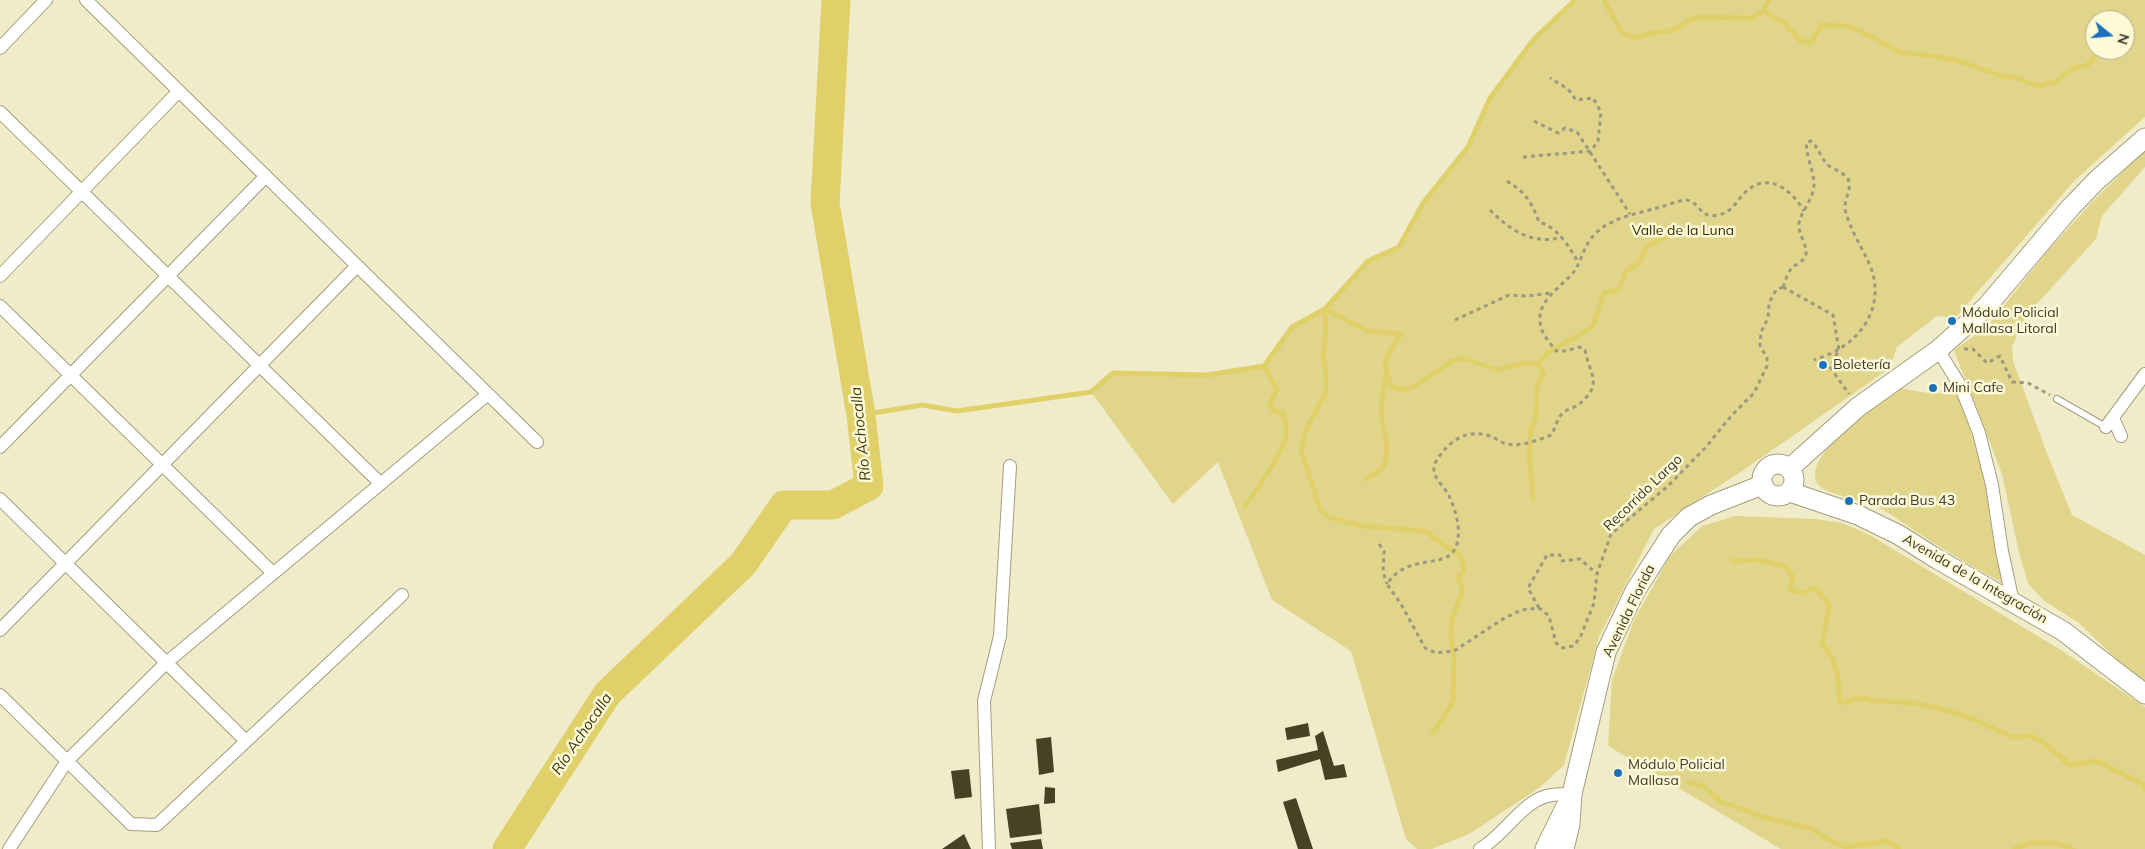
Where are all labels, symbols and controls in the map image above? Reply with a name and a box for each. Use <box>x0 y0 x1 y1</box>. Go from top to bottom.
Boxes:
north arrow <box>2085 10 2135 60</box>
text: N <box>2113 31 2134 47</box>
park label: Valle de la Luna <box>1632 223 1734 239</box>
place label: Módulo Policial Mallasa Litoral <box>1962 305 2059 338</box>
marker: Módulo Policial Mallasa Litoral <box>1946 315 1958 327</box>
place label: Boletería <box>1833 357 1891 373</box>
marker: Boletería <box>1817 359 1829 371</box>
place label: Mini Cafe <box>1943 380 2003 396</box>
marker: Mini Cafe <box>1927 382 1939 394</box>
water label: Río Achocalla <box>847 386 875 482</box>
street label: Recorrido Largo <box>1600 451 1686 535</box>
place label: Parada Bus 43 <box>1859 493 1955 509</box>
marker: Parada Bus 43 <box>1843 495 1855 507</box>
street label: Avenida de la Integración <box>1900 531 2050 627</box>
street label: Avenida Florida <box>1599 562 1659 660</box>
water label: Río Achocalla <box>548 690 616 778</box>
place label: Módulo Policial Mallasa <box>1628 757 1725 790</box>
marker: Módulo Policial Mallasa <box>1612 767 1624 779</box>

